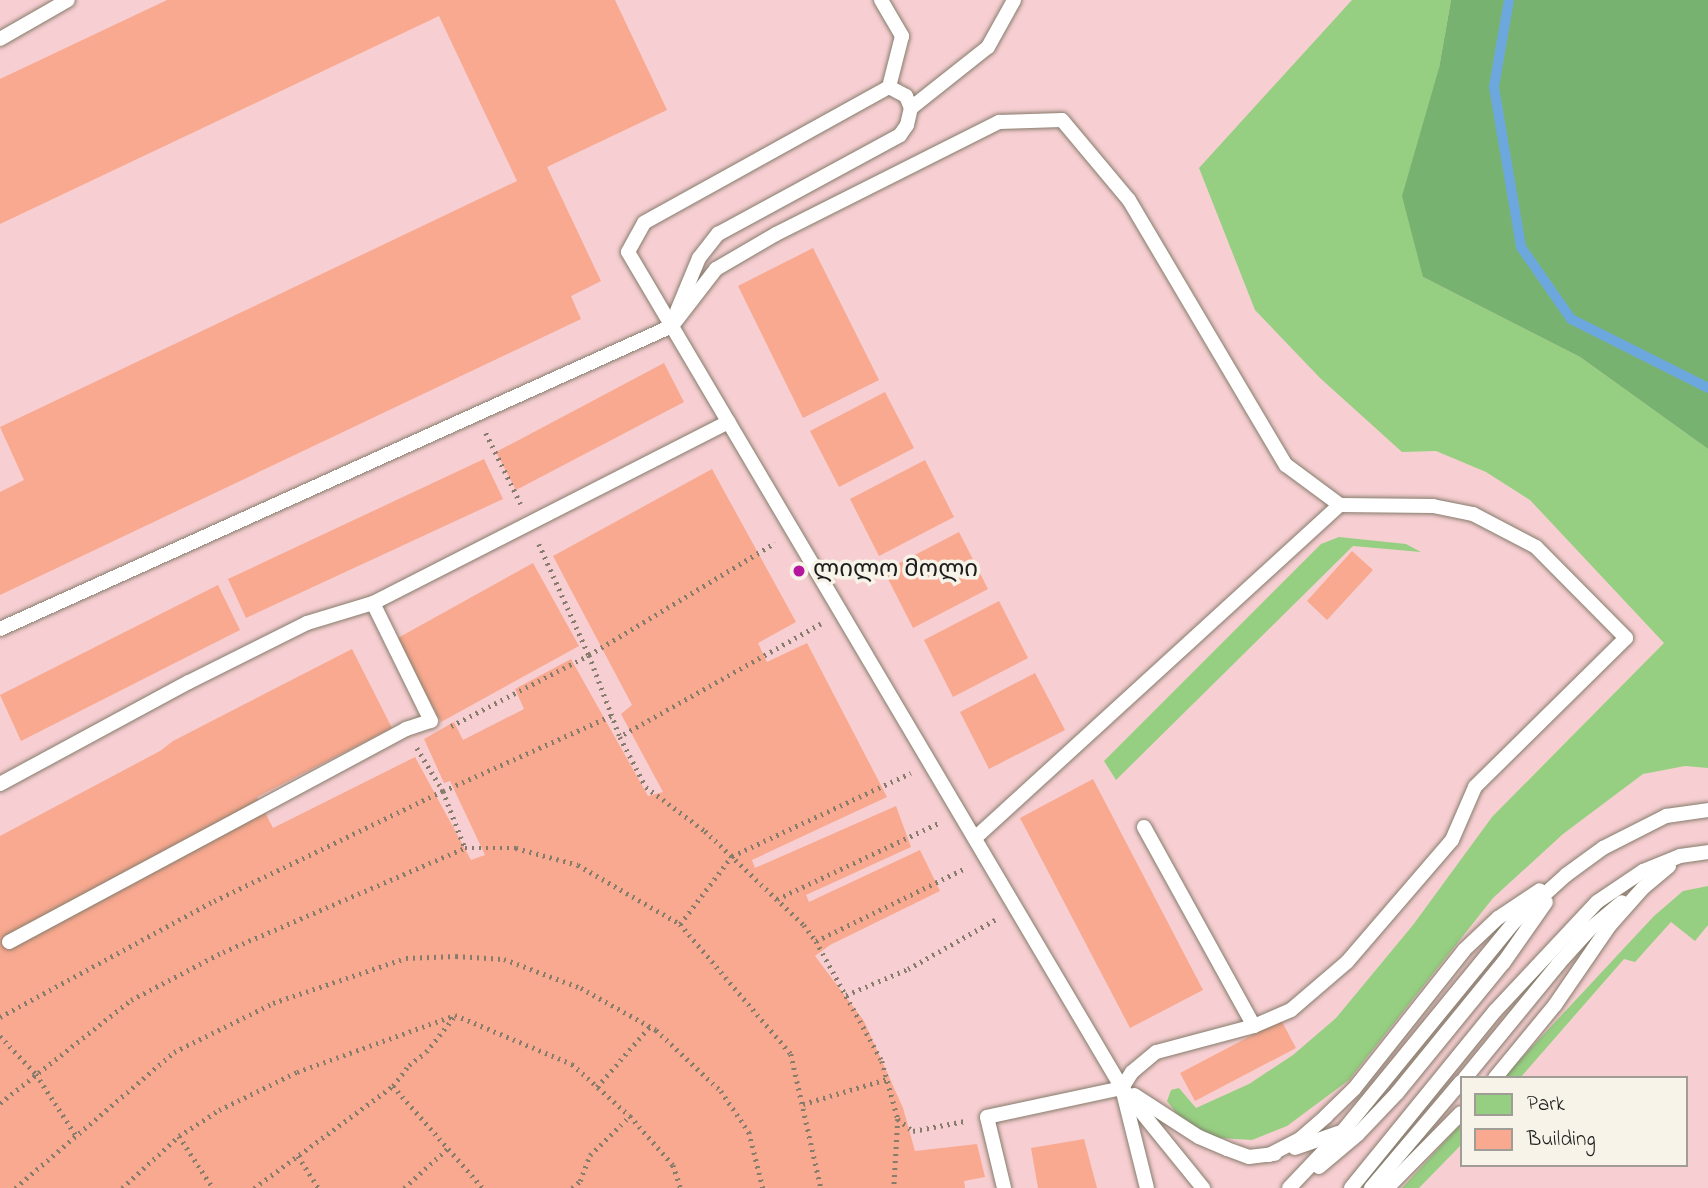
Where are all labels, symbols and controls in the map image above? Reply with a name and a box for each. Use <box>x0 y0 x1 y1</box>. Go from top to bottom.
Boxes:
place label: ლილო მოლი <box>813 557 978 585</box>
marker: ლილო მოლი <box>791 563 807 579</box>
legend <box>1460 1076 1687 1167</box>
text: Park <box>1527 1090 1565 1120</box>
text: Building <box>1527 1125 1596 1155</box>

